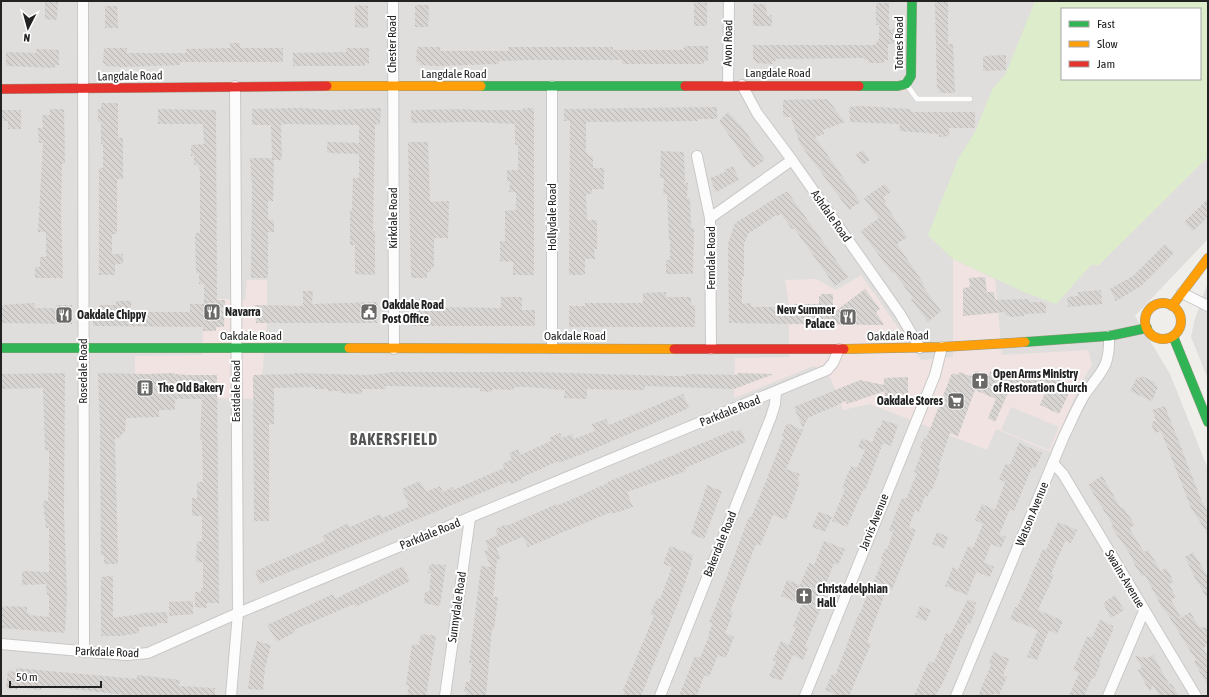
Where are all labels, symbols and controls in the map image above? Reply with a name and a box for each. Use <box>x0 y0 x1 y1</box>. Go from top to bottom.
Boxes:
north arrow <box>8 8 48 48</box>
legend <box>1061 8 1201 80</box>
street label: Chester Road <box>385 15 399 73</box>
street label: Totnes Road <box>892 16 906 70</box>
text: Fast <box>1097 17 1115 31</box>
street label: Avon Road <box>721 20 735 66</box>
text: N <box>23 32 31 44</box>
text: Slow <box>1097 37 1118 51</box>
text: Jam <box>1097 57 1115 71</box>
street label: Langdale Road <box>745 66 811 80</box>
street label: Langdale Road <box>421 67 487 81</box>
street label: Langdale Road <box>97 68 163 84</box>
street label: Hollydale Road <box>545 183 559 251</box>
street label: Kirkdale Road <box>386 187 400 249</box>
street label: Ashdale Road <box>808 187 854 245</box>
street label: Ferndale Road <box>704 226 718 290</box>
place label: Oakdale Road Post Office <box>382 298 444 326</box>
restaurant icon: Navarra <box>202 302 222 322</box>
public building icon: Oakdale Road Post Office <box>359 302 379 322</box>
place label: New Summer Palace <box>777 303 836 331</box>
restaurant icon: Oakdale Chippy <box>54 305 74 325</box>
place label: Navarra <box>225 305 261 319</box>
restaurant icon: New Summer Palace <box>838 307 858 327</box>
place label: Oakdale Chippy <box>77 308 146 322</box>
street label: Oakdale Road <box>867 328 929 344</box>
street label: Oakdale Road <box>220 329 282 343</box>
street label: Oakdale Road <box>544 329 606 343</box>
street label: Rosedale Road <box>76 338 90 404</box>
street label: Eastdale Road <box>229 360 243 422</box>
place label: Open Arms Ministry of Restoration Church <box>993 367 1087 395</box>
church icon: Open Arms Ministry of Restoration Church <box>970 371 990 391</box>
building icon: The Old Bakery <box>135 378 155 398</box>
place label: The Old Bakery <box>158 381 224 395</box>
supermarket icon: Oakdale Stores <box>946 391 966 411</box>
street label: Parkdale Road <box>698 392 762 430</box>
place label: Oakdale Stores <box>877 394 944 408</box>
district label: BAKERSFIELD <box>350 430 438 448</box>
street label: Watson Avenue <box>1013 480 1051 548</box>
street label: Jarvis Avenue <box>856 492 892 552</box>
street label: Bakerdale Road <box>700 509 740 579</box>
street label: Parkdale Road <box>398 515 462 553</box>
street label: Swains Avenue <box>1102 547 1148 611</box>
street label: Sunnydale Road <box>445 571 469 643</box>
place label: Christadelphian Hall <box>817 582 888 610</box>
church icon: Christadelphian Hall <box>794 586 814 606</box>
street label: Parkdale Road <box>75 644 139 660</box>
scale bar <box>10 663 101 689</box>
text: 50 m <box>16 670 38 684</box>

